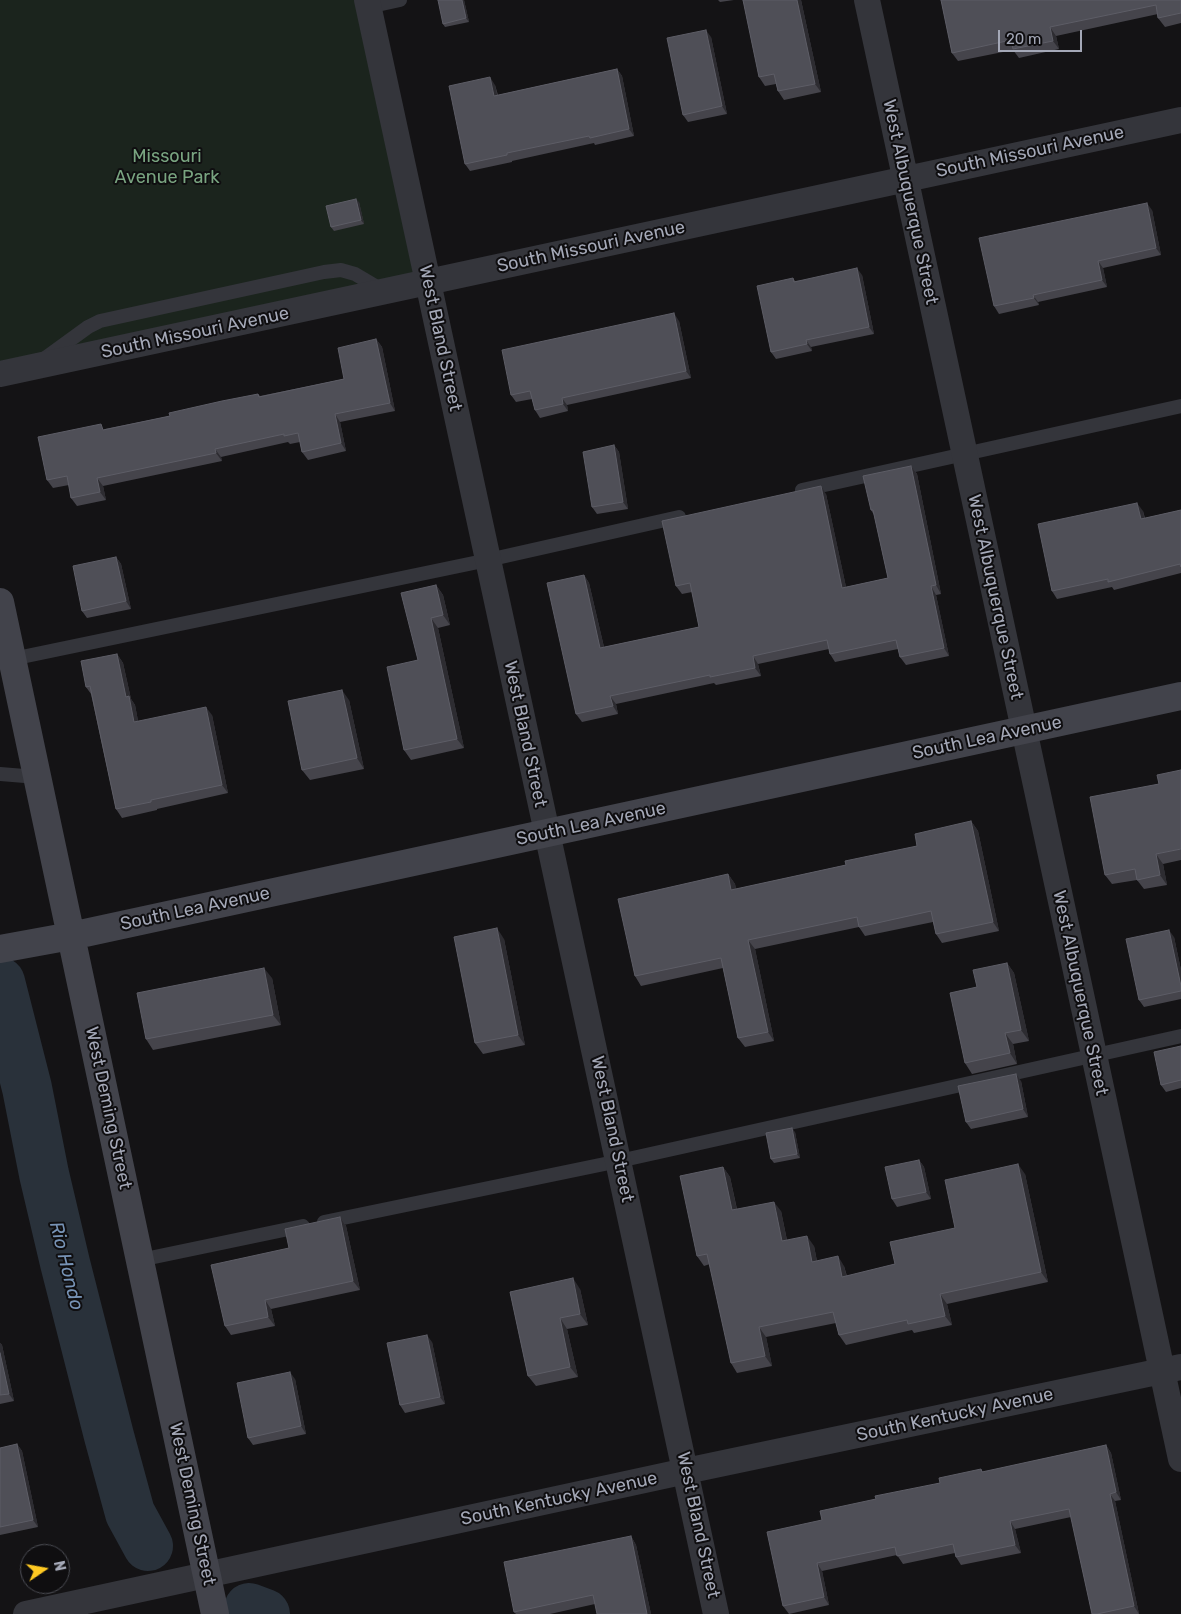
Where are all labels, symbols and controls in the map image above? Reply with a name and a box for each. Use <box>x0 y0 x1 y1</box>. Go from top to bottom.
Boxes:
scale bar <box>1001 20 1085 52</box>
text: 20 m <box>1006 30 1041 48</box>
street label: West Albuquerque Street <box>878 97 942 307</box>
street label: South Missouri Avenue <box>934 122 1126 182</box>
park label: Missouri Avenue Park <box>115 146 219 188</box>
street label: South Missouri Avenue <box>495 217 687 277</box>
street label: West Bland Street <box>414 263 466 413</box>
street label: South Missouri Avenue <box>99 303 291 363</box>
street label: West Albuquerque Street <box>963 492 1027 702</box>
street label: West Bland Street <box>499 659 551 809</box>
street label: South Lea Avenue <box>910 712 1064 764</box>
street label: South Lea Avenue <box>514 798 668 850</box>
street label: South Lea Avenue <box>118 883 272 935</box>
street label: West Albuquerque Street <box>1048 888 1112 1098</box>
street label: West Deming Street <box>80 1025 136 1191</box>
street label: West Bland Street <box>586 1054 638 1204</box>
water label: Rio Hondo <box>44 1219 88 1313</box>
street label: South Kentucky Avenue <box>855 1384 1055 1446</box>
street label: West Deming Street <box>164 1421 220 1587</box>
street label: West Bland Street <box>672 1450 724 1600</box>
street label: South Kentucky Avenue <box>459 1468 659 1530</box>
north arrow <box>20 1544 70 1594</box>
text: N <box>50 1559 69 1573</box>

